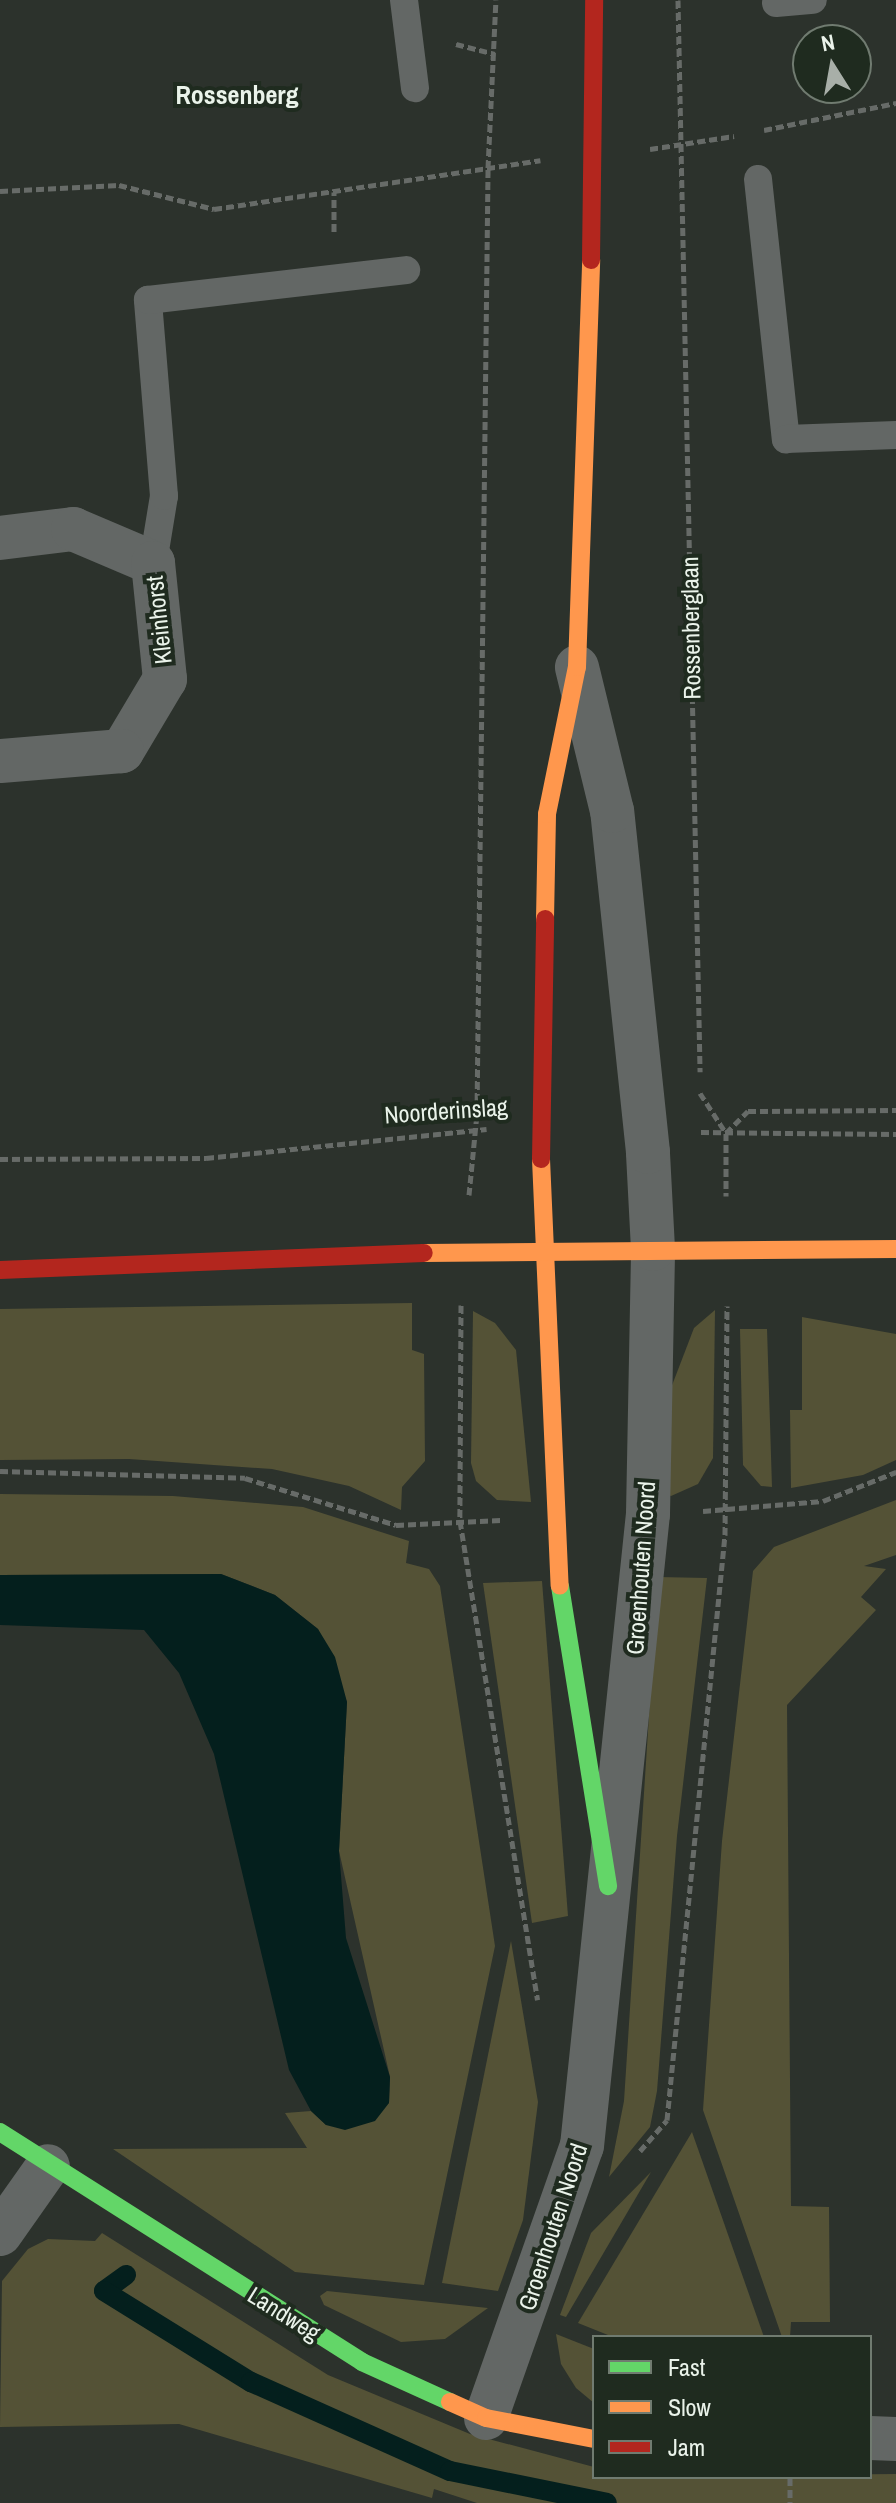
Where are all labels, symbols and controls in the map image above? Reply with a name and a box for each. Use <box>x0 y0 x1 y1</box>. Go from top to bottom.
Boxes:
north arrow <box>792 24 872 104</box>
text: N <box>819 26 837 58</box>
district label: Rossenberg <box>175 79 299 111</box>
street label: Rossenberglaan <box>675 556 707 700</box>
street label: Kleinhorst <box>140 574 178 666</box>
street label: Noorderinslag <box>383 1092 509 1130</box>
street label: Groenhouten Noord <box>621 1480 661 1656</box>
street label: Groenhouten Noord <box>512 2140 594 2314</box>
street label: Landweg <box>243 2281 325 2347</box>
legend <box>592 2335 872 2479</box>
text: Fast <box>668 2351 705 2383</box>
text: Slow <box>668 2391 711 2423</box>
text: Jam <box>668 2431 705 2463</box>

